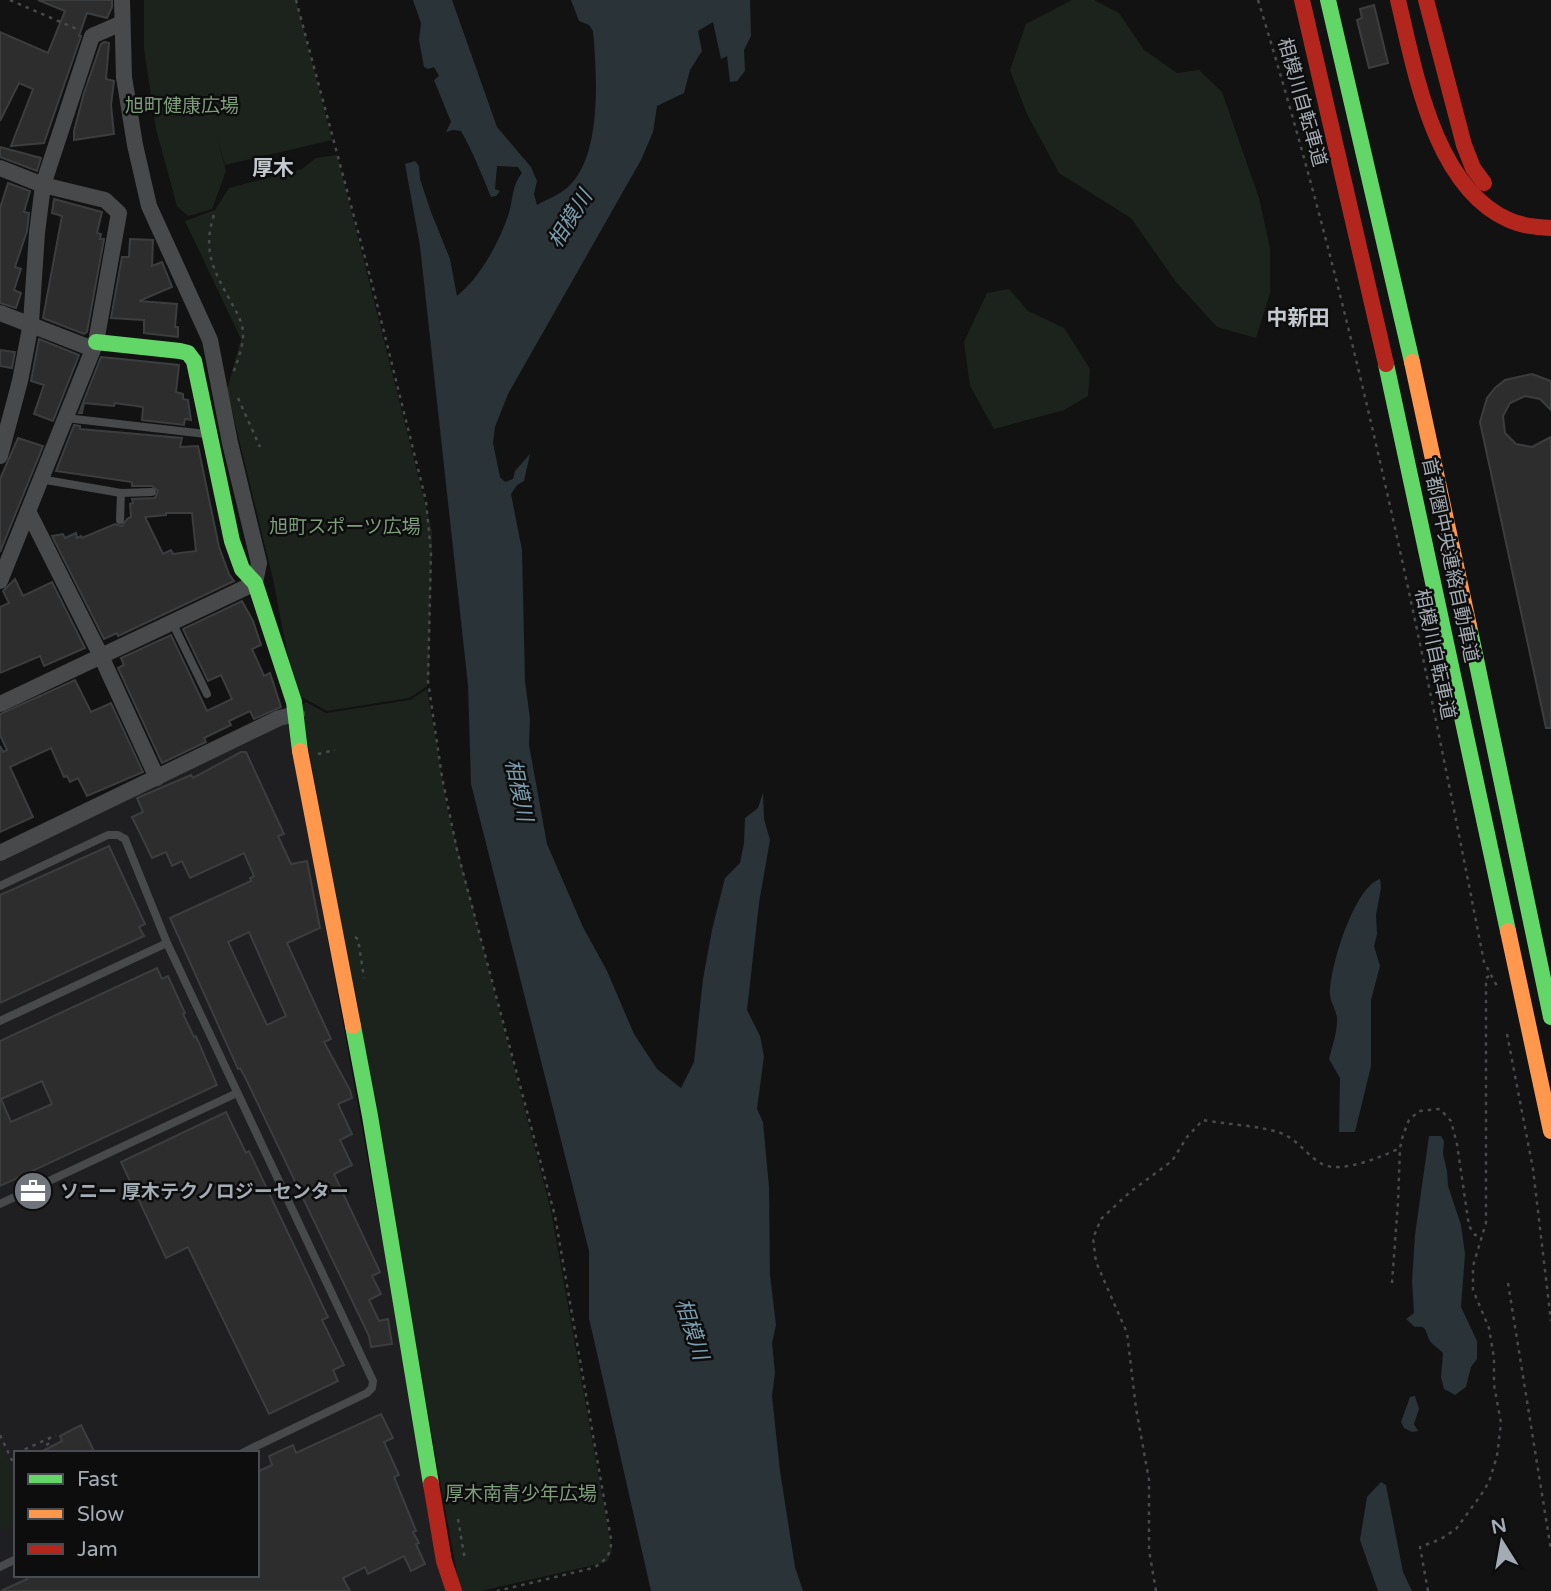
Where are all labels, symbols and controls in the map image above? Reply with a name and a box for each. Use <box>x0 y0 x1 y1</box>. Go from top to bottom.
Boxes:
street label: 相模川自転車道 <box>1273 35 1331 169</box>
park label: 旭町健康広場 <box>125 95 239 117</box>
district label: 厚木 <box>252 156 294 181</box>
water label: 相模川 <box>543 184 599 253</box>
district label: 中新田 <box>1267 306 1330 331</box>
street label: 首都圏中央連絡自動車道 <box>1418 456 1483 665</box>
park label: 旭町スポーツ広場 <box>269 516 421 538</box>
street label: 相模川自転車道 <box>1410 587 1460 722</box>
water label: 相模川 <box>500 757 538 825</box>
office icon: ソニー 厚木テクノロジーセンター <box>12 1170 54 1212</box>
place label: ソニー 厚木テクノロジーセンター <box>60 1181 349 1203</box>
water label: 相模川 <box>670 1295 714 1365</box>
legend <box>14 1451 259 1577</box>
text: Fast <box>77 1467 118 1492</box>
park label: 厚木南青少年広場 <box>445 1483 597 1505</box>
text: Slow <box>77 1502 125 1527</box>
north arrow <box>1467 1507 1537 1577</box>
text: N <box>1489 1514 1509 1539</box>
text: Jam <box>77 1537 118 1562</box>

